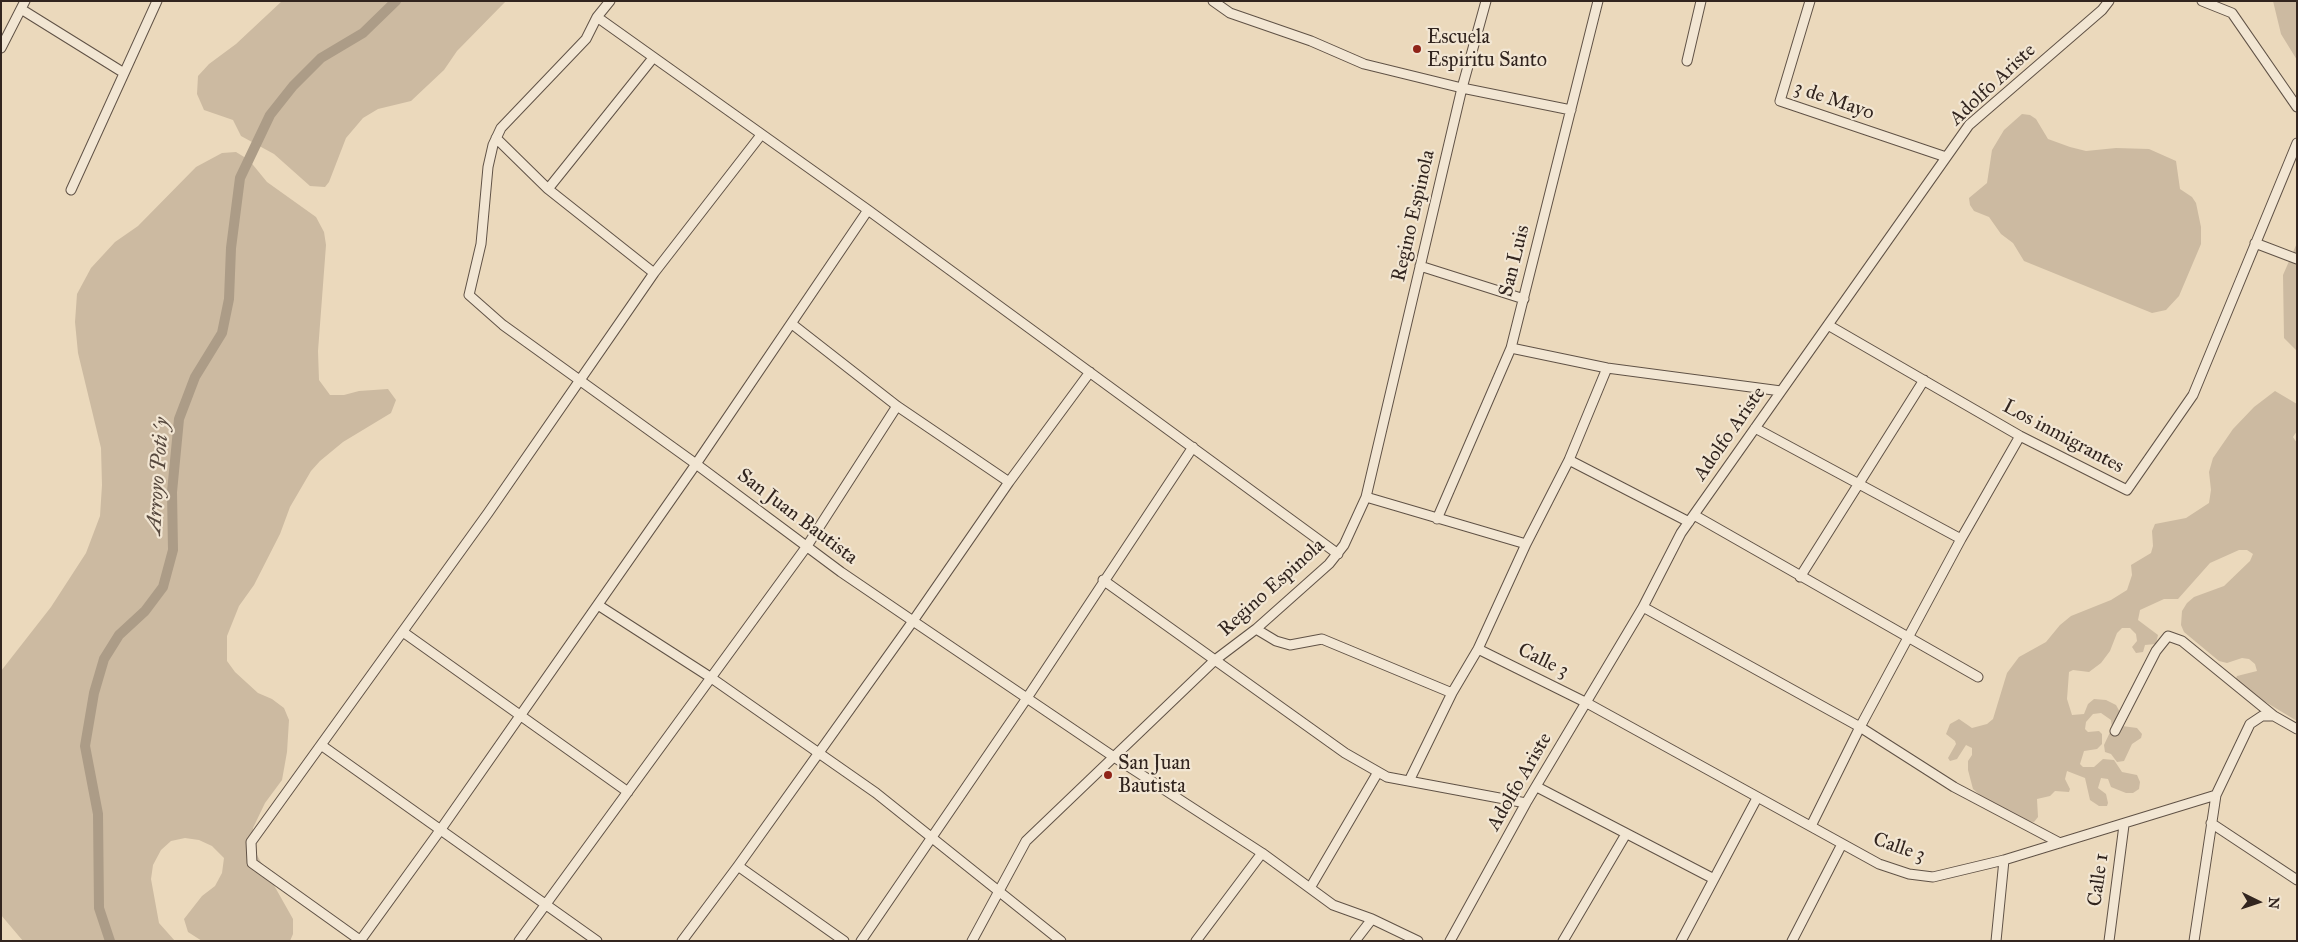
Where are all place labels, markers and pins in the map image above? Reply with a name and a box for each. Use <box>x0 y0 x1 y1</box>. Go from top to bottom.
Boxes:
place label: Escuela Espiritu Santo <box>1427 26 1547 73</box>
marker: Escuela Espiritu Santo <box>1411 43 1423 55</box>
place label: San Juan Bautista <box>1118 752 1191 799</box>
marker: San Juan Bautista <box>1102 769 1114 781</box>

